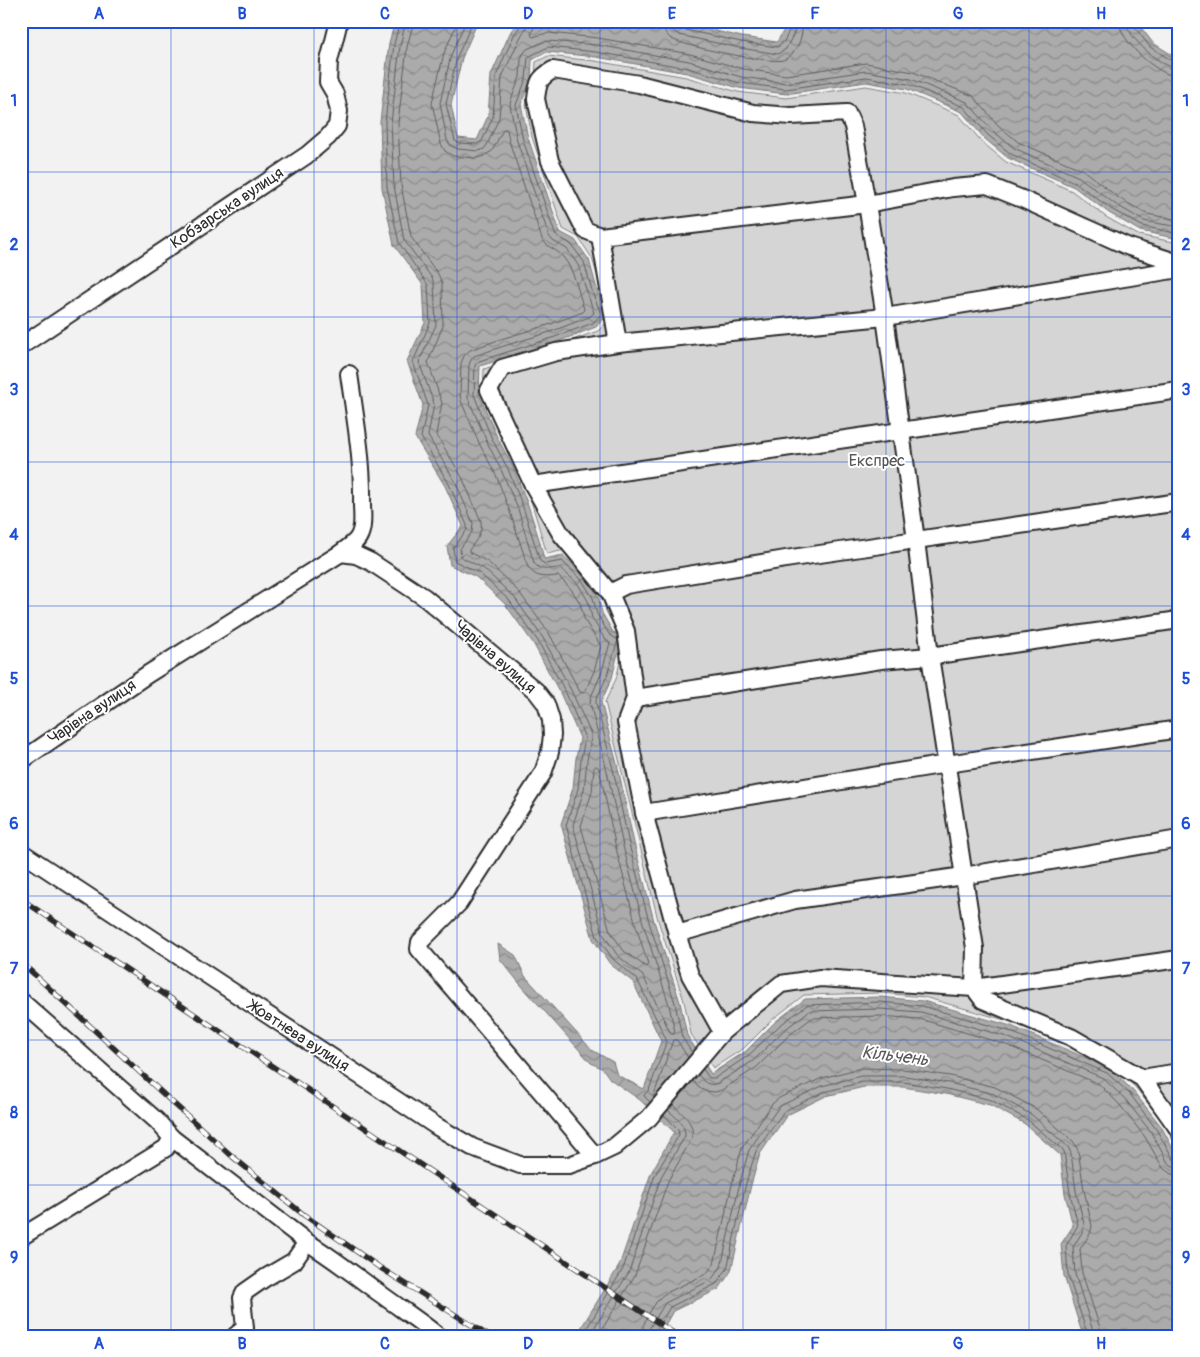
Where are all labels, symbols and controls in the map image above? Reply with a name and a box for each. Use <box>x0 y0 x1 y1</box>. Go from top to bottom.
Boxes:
text: A <box>94 4 105 24</box>
text: B <box>237 4 247 24</box>
text: C <box>380 4 390 24</box>
text: D <box>523 4 533 24</box>
text: E <box>668 4 677 24</box>
text: F <box>810 4 820 24</box>
text: G <box>953 4 964 24</box>
text: H <box>1096 4 1106 24</box>
text: 1 <box>11 91 17 111</box>
text: 1 <box>1183 91 1189 111</box>
street label: Кобзарська вулиця <box>167 163 287 253</box>
text: 2 <box>10 235 19 255</box>
text: 2 <box>1182 235 1191 255</box>
text: 3 <box>10 380 19 400</box>
text: 3 <box>1182 380 1191 400</box>
park label: Експрес <box>849 451 905 471</box>
text: 4 <box>9 525 19 545</box>
text: 4 <box>1181 525 1191 545</box>
street label: Чарівна вулиця <box>450 616 540 698</box>
text: 5 <box>10 669 19 689</box>
text: 5 <box>1182 669 1191 689</box>
street label: Чарівна вулиця <box>44 675 140 749</box>
text: 6 <box>9 814 19 834</box>
text: 6 <box>1181 814 1191 834</box>
text: 7 <box>10 959 19 979</box>
text: 7 <box>1182 959 1191 979</box>
street label: Жовтнева вулиця <box>242 994 353 1076</box>
water label: Кільчень <box>861 1041 930 1072</box>
text: 8 <box>10 1103 18 1123</box>
text: 8 <box>1182 1103 1190 1123</box>
text: 9 <box>10 1248 18 1268</box>
text: 9 <box>1182 1248 1190 1268</box>
text: A <box>94 1334 105 1354</box>
text: B <box>237 1334 247 1354</box>
text: C <box>380 1334 390 1354</box>
text: D <box>523 1334 533 1354</box>
text: E <box>668 1334 677 1354</box>
text: F <box>810 1334 820 1354</box>
text: G <box>953 1334 964 1354</box>
text: H <box>1096 1334 1106 1354</box>

